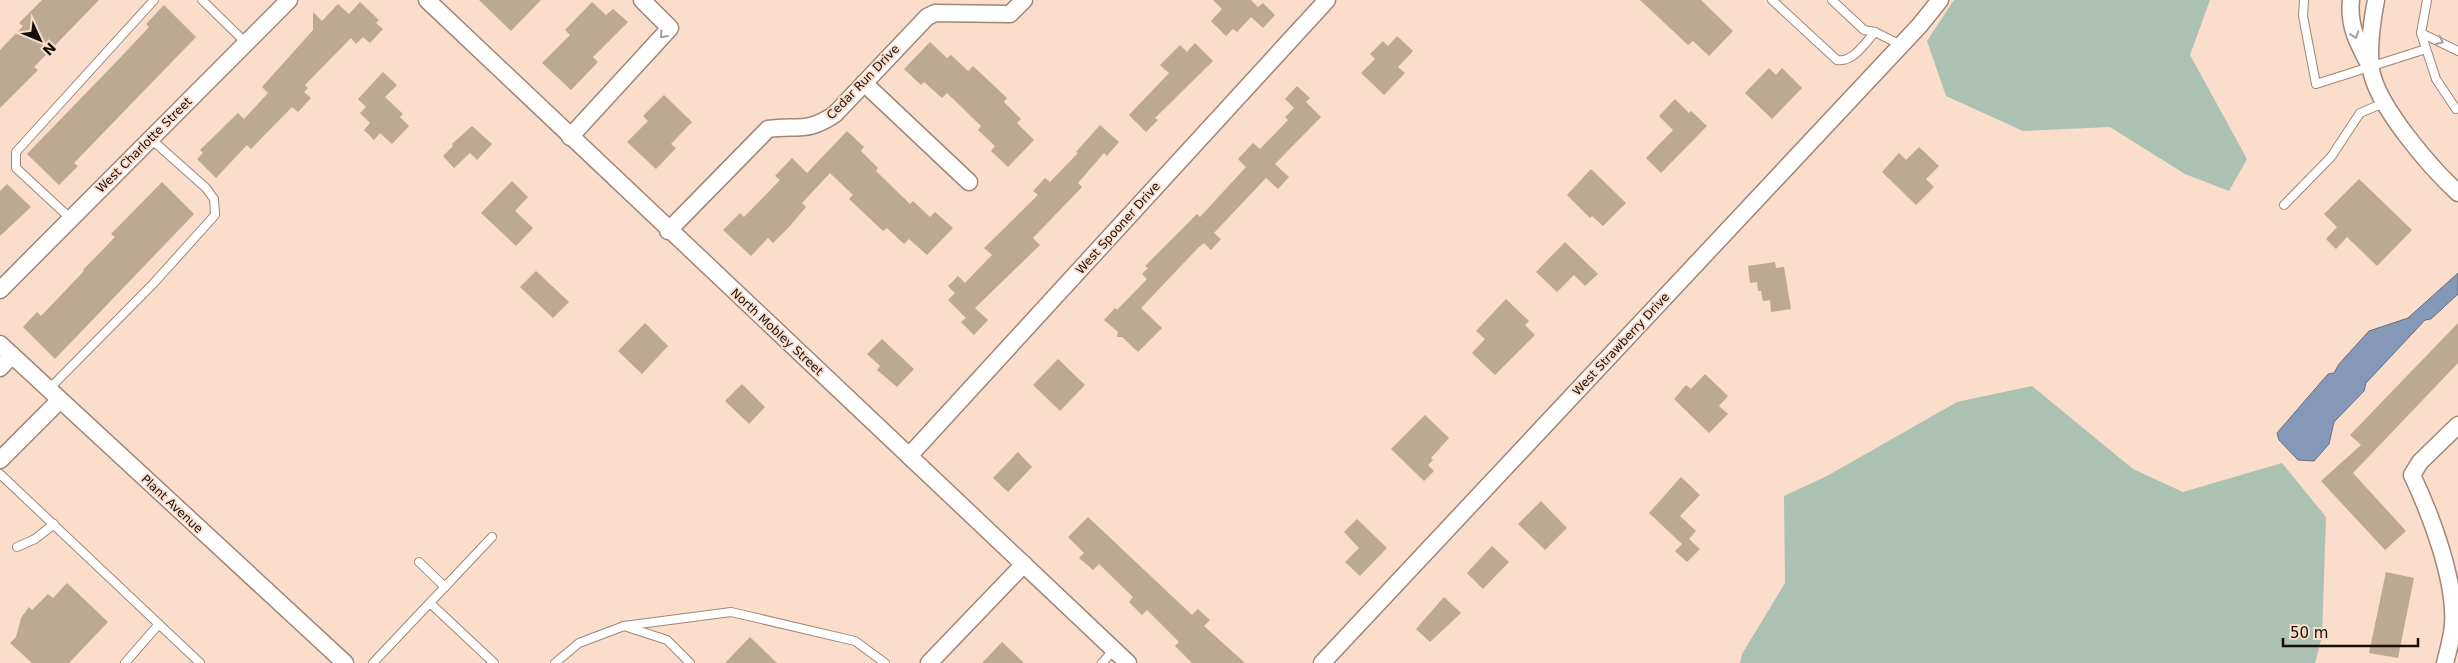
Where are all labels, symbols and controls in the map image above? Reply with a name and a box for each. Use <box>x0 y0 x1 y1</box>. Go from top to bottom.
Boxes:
north arrow <box>15 15 65 65</box>
one-way arrow <box>660 29 669 38</box>
one-way arrow <box>2350 30 2360 39</box>
one-way arrow <box>2435 35 2444 46</box>
text: N <box>40 39 59 59</box>
street label: Cedar Run Drive <box>824 42 902 122</box>
street label: West Charlotte Street <box>93 94 195 196</box>
street label: West Spooner Drive <box>1073 179 1163 277</box>
street label: North Mobley Street <box>728 286 826 379</box>
street label: West Strawberry Drive <box>1570 290 1672 398</box>
street label: Plant Avenue <box>138 472 206 536</box>
scale bar <box>2283 616 2418 648</box>
text: 50 m <box>2290 624 2328 642</box>

